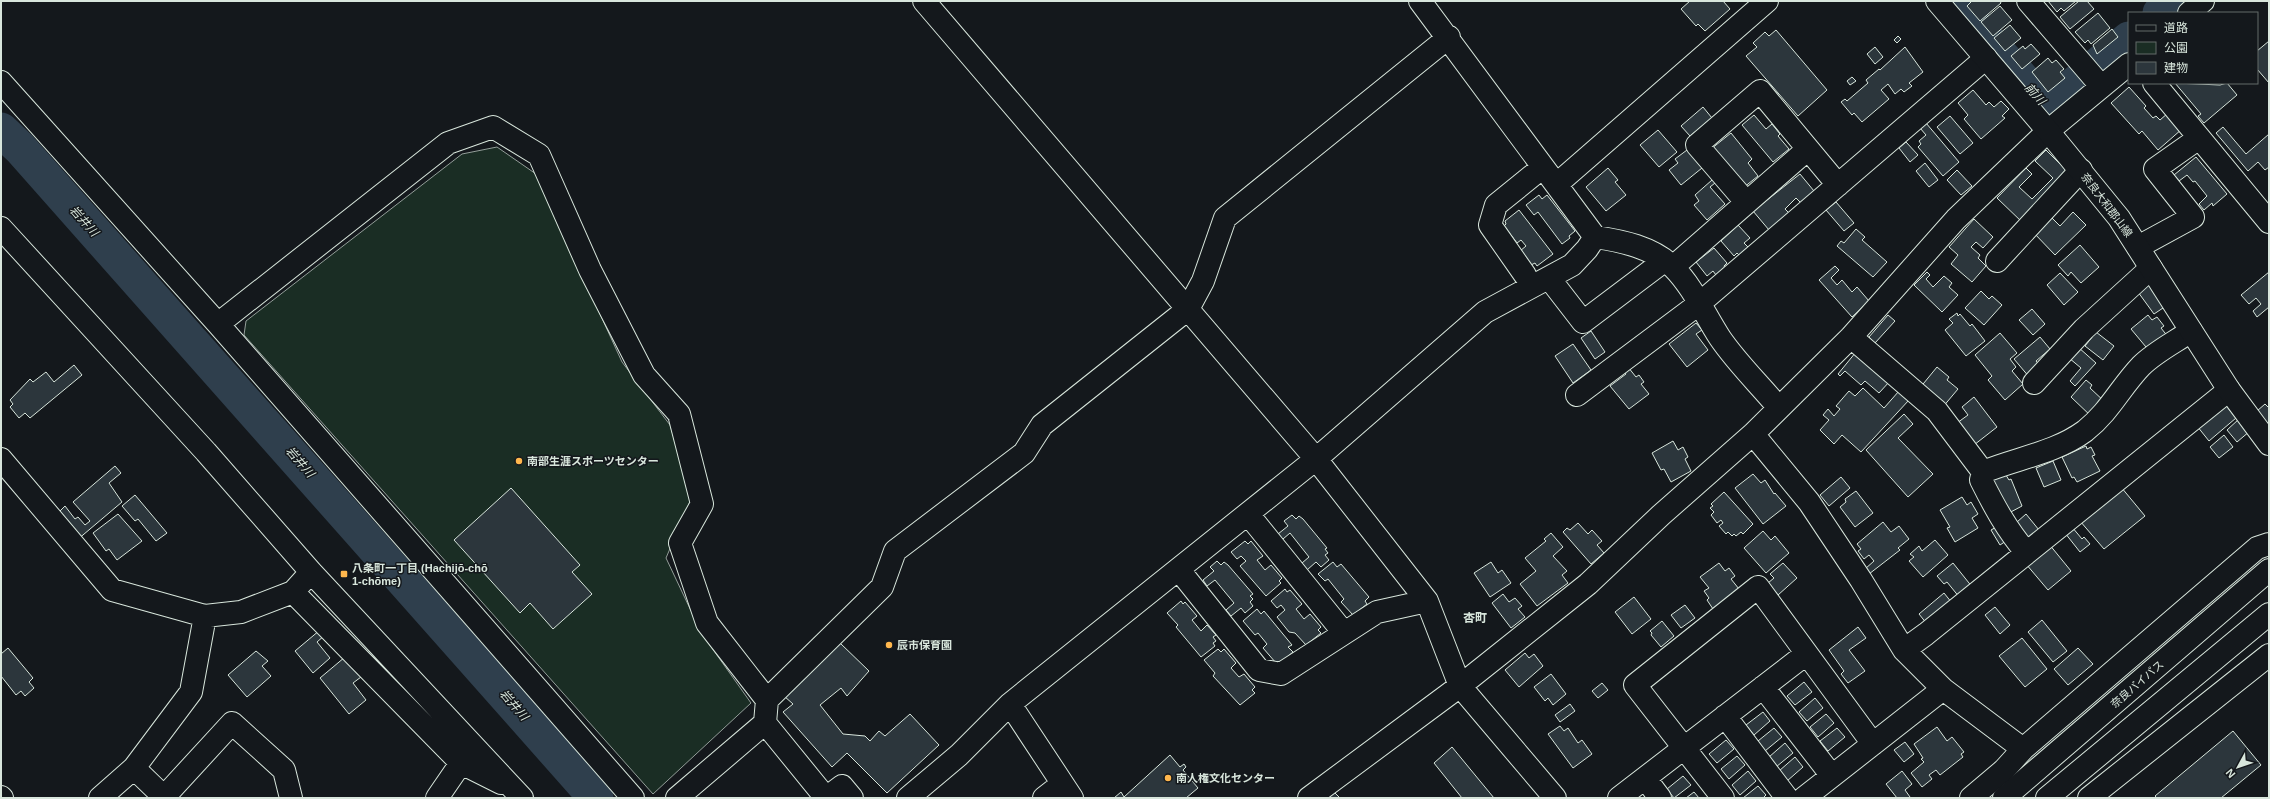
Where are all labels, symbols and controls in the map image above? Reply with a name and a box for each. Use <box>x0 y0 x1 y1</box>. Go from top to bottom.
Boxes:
legend <box>2128 12 2258 84</box>
text: 道路 <box>2164 21 2188 35</box>
text: 公園 <box>2164 41 2188 55</box>
text: 建物 <box>2164 61 2188 75</box>
water label: 前川 <box>2022 80 2050 109</box>
street label: 奈良大和郡山線 <box>2079 171 2135 239</box>
water label: 岩井川 <box>67 203 103 241</box>
water label: 岩井川 <box>283 444 318 482</box>
place label: 南部生涯スポーツセンター <box>527 455 659 467</box>
marker: 南部生涯スポーツセンター <box>514 456 524 466</box>
place label: 八条町一丁目 (Hachijō-chō 1-chōme) <box>352 562 488 587</box>
marker: 八条町一丁目 (Hachijō-chō 1-chōme) <box>339 569 349 579</box>
district label: 杏町 <box>1463 611 1487 625</box>
place label: 辰市保育園 <box>897 639 952 651</box>
marker: 辰市保育園 <box>884 640 894 650</box>
street label: 奈良バイパス <box>2108 658 2166 710</box>
water label: 岩井川 <box>497 687 532 725</box>
north arrow <box>2218 747 2258 787</box>
text: N <box>2223 766 2237 780</box>
place label: 南人権文化センター <box>1176 772 1275 784</box>
marker: 南人権文化センター <box>1163 773 1173 783</box>

